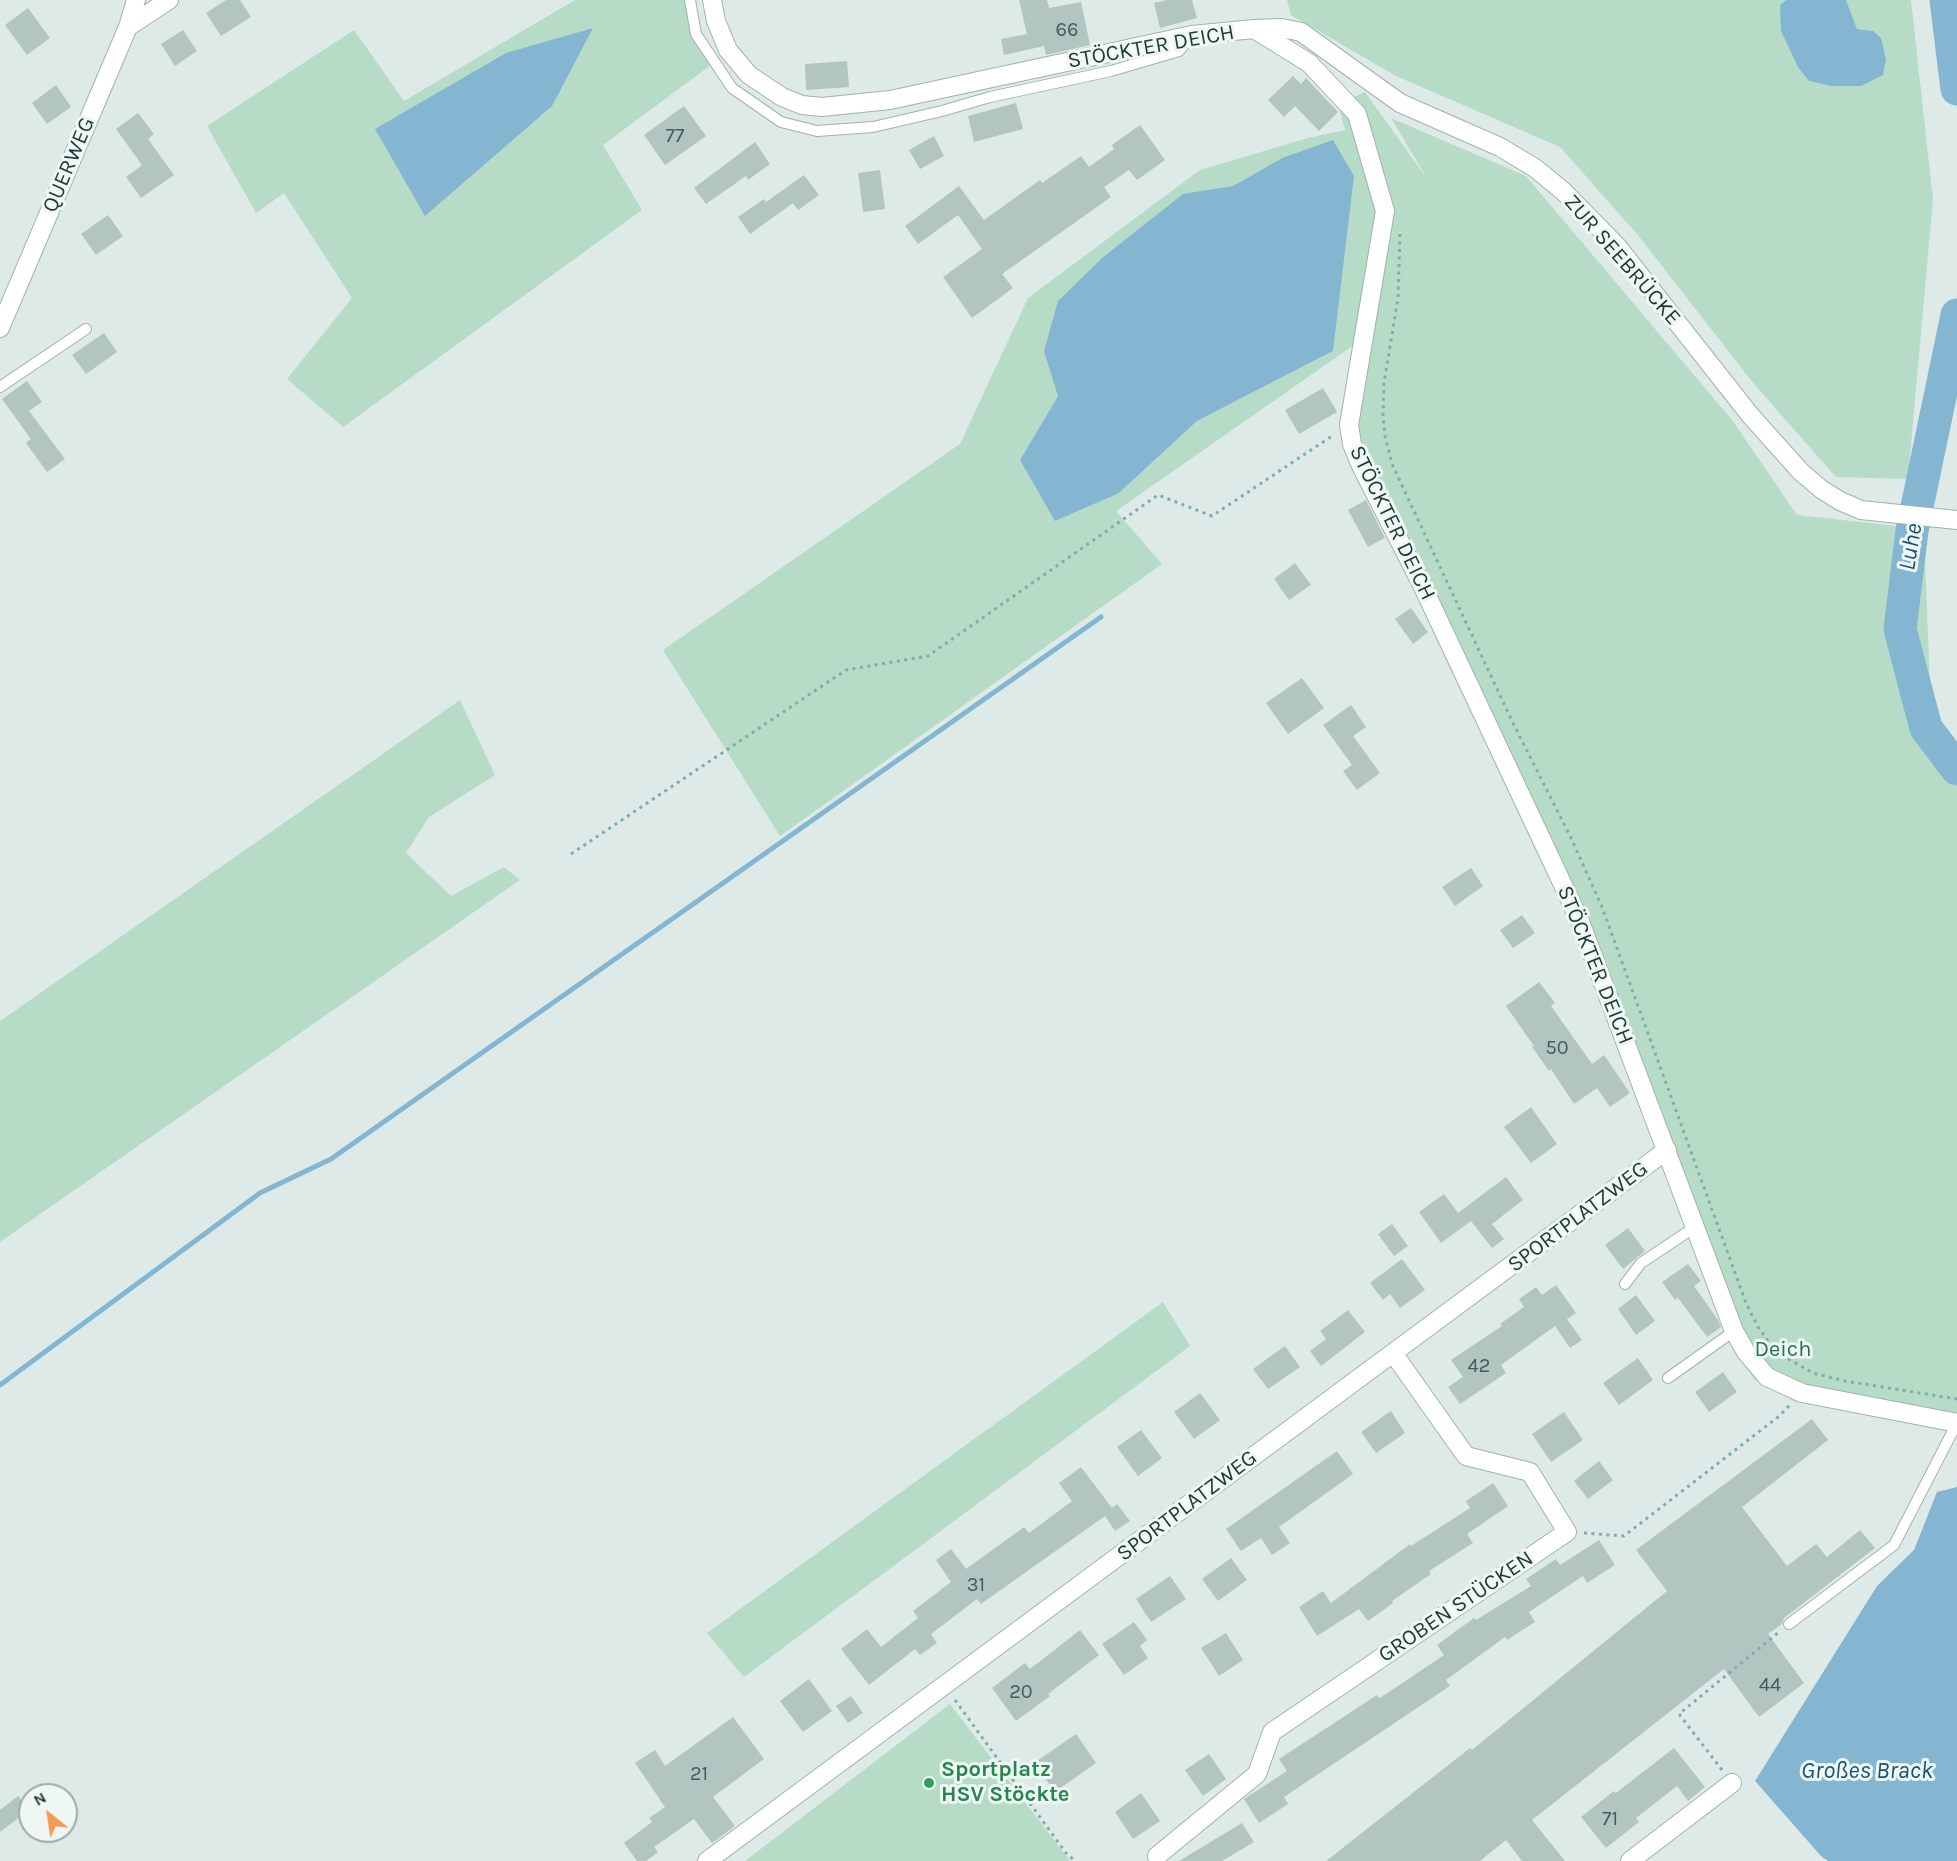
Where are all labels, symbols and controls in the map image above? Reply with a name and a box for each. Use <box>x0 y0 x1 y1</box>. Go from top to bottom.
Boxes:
house number: 66 <box>1056 18 1078 42</box>
street label: STÖCKTER DEICH <box>1066 19 1236 75</box>
street label: QUERWEG <box>37 113 101 217</box>
house number: 77 <box>666 124 684 148</box>
street label: ZUR SEEBRÜCKE <box>1558 189 1686 331</box>
street label: STÖCKTER DEICH <box>1343 441 1441 605</box>
water label: Luhe <box>1893 521 1929 573</box>
street label: STÖCKTER DEICH <box>1551 882 1639 1048</box>
house number: 50 <box>1545 1036 1569 1060</box>
street label: SPORTPLATZWEG <box>1503 1156 1653 1278</box>
park label: Deich <box>1754 1337 1812 1363</box>
house number: 42 <box>1468 1354 1490 1378</box>
street label: SPORTPLATZWEG <box>1112 1445 1262 1567</box>
street label: GROBEN STÜCKEN <box>1374 1545 1538 1669</box>
house number: 31 <box>967 1573 985 1597</box>
house number: 44 <box>1759 1673 1781 1697</box>
house number: 20 <box>1009 1680 1033 1704</box>
place label: Sportplatz HSV Stöckte <box>941 1757 1070 1808</box>
water label: Großes Brack <box>1801 1757 1933 1785</box>
house number: 21 <box>690 1762 708 1786</box>
marker: Sportplatz HSV Stöckte <box>922 1776 936 1790</box>
north arrow <box>18 1783 78 1843</box>
text: N <box>30 1788 49 1810</box>
house number: 71 <box>1602 1807 1618 1831</box>

